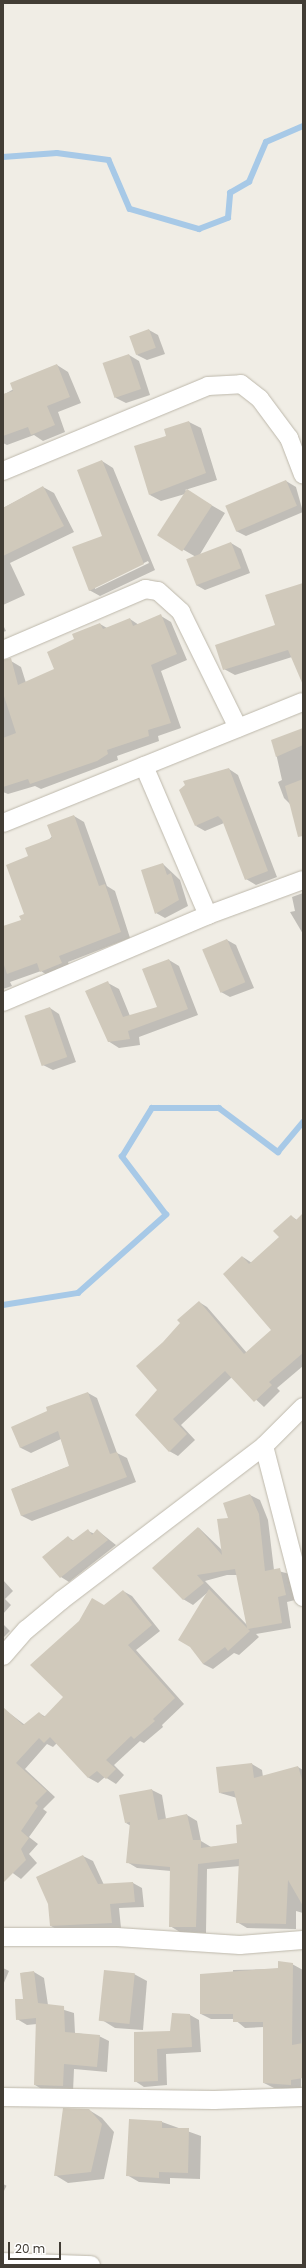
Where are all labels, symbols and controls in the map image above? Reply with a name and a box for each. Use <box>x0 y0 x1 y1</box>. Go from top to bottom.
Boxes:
scale bar <box>10 2234 63 2260</box>
text: 20 m <box>15 2240 45 2257</box>

